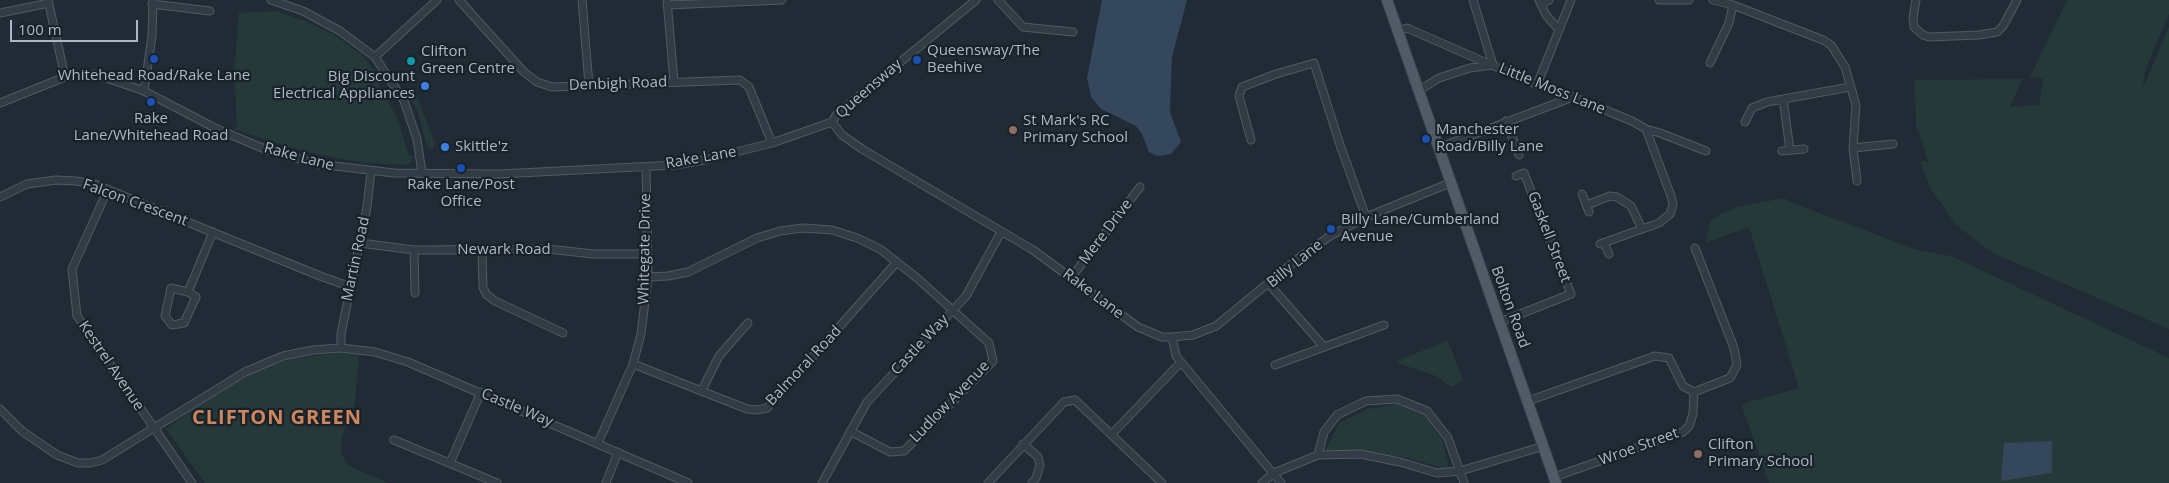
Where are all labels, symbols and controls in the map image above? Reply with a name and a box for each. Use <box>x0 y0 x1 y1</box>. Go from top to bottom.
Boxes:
scale bar <box>12 10 140 42</box>
text: 100 m <box>18 19 62 39</box>
place label: Queensway/The Beehive <box>927 42 1040 77</box>
place label: Clifton Green Centre <box>421 43 515 78</box>
marker: Whitehead Road/Rake Lane <box>148 53 160 65</box>
marker: Queensway/The Beehive <box>911 54 923 66</box>
marker: Clifton Green Centre <box>405 55 417 67</box>
street label: Queensway <box>832 55 906 123</box>
street label: Little Moss Lane <box>1496 60 1608 118</box>
place label: Whitehead Road/Rake Lane <box>58 67 250 85</box>
place label: Big Discount Electrical Appliances <box>273 68 415 103</box>
street label: Denbigh Road <box>568 73 668 95</box>
marker: Big Discount Electrical Appliances <box>419 80 431 92</box>
marker: Rake Lane/Whitehead Road <box>145 96 157 108</box>
place label: Rake Lane/Whitehead Road <box>74 110 228 145</box>
place label: St Mark's RC Primary School <box>1023 112 1128 147</box>
place label: Manchester Road/Billy Lane <box>1436 121 1544 156</box>
marker: St Mark's RC Primary School <box>1007 124 1019 136</box>
marker: Manchester Road/Billy Lane <box>1420 133 1432 145</box>
place label: Skittle'z <box>455 138 508 156</box>
street label: Rake Lane <box>262 139 336 175</box>
marker: Skittle'z <box>439 141 451 153</box>
street label: Rake Lane <box>664 143 738 173</box>
marker: Rake Lane/Post Office <box>455 162 467 174</box>
street label: Falcon Crescent <box>80 176 190 230</box>
place label: Rake Lane/Post Office <box>407 176 515 211</box>
street label: Gaskell Street <box>1523 189 1575 285</box>
street label: Whitegate Drive <box>635 193 655 305</box>
street label: Mere Drive <box>1076 196 1136 268</box>
place label: Billy Lane/Cumberland Avenue <box>1341 211 1500 246</box>
street label: Martin Road <box>338 215 374 303</box>
marker: Billy Lane/Cumberland Avenue <box>1325 223 1337 235</box>
street label: Billy Lane <box>1264 236 1326 292</box>
street label: Newark Road <box>457 241 551 259</box>
street label: Bolton Road <box>1487 264 1533 350</box>
street label: Rake Lane <box>1059 265 1127 323</box>
street label: Castle Way <box>887 311 953 379</box>
street label: Kestrel Avenue <box>74 318 148 414</box>
street label: Balmoral Road <box>762 322 846 410</box>
street label: Ludlow Avenue <box>906 357 994 447</box>
street label: Castle Way <box>478 385 556 431</box>
district label: CLIFTON GREEN <box>190 406 364 430</box>
street label: Wroe Street <box>1597 424 1681 470</box>
place label: Clifton Primary School <box>1708 436 1813 471</box>
marker: Clifton Primary School <box>1692 448 1704 460</box>

